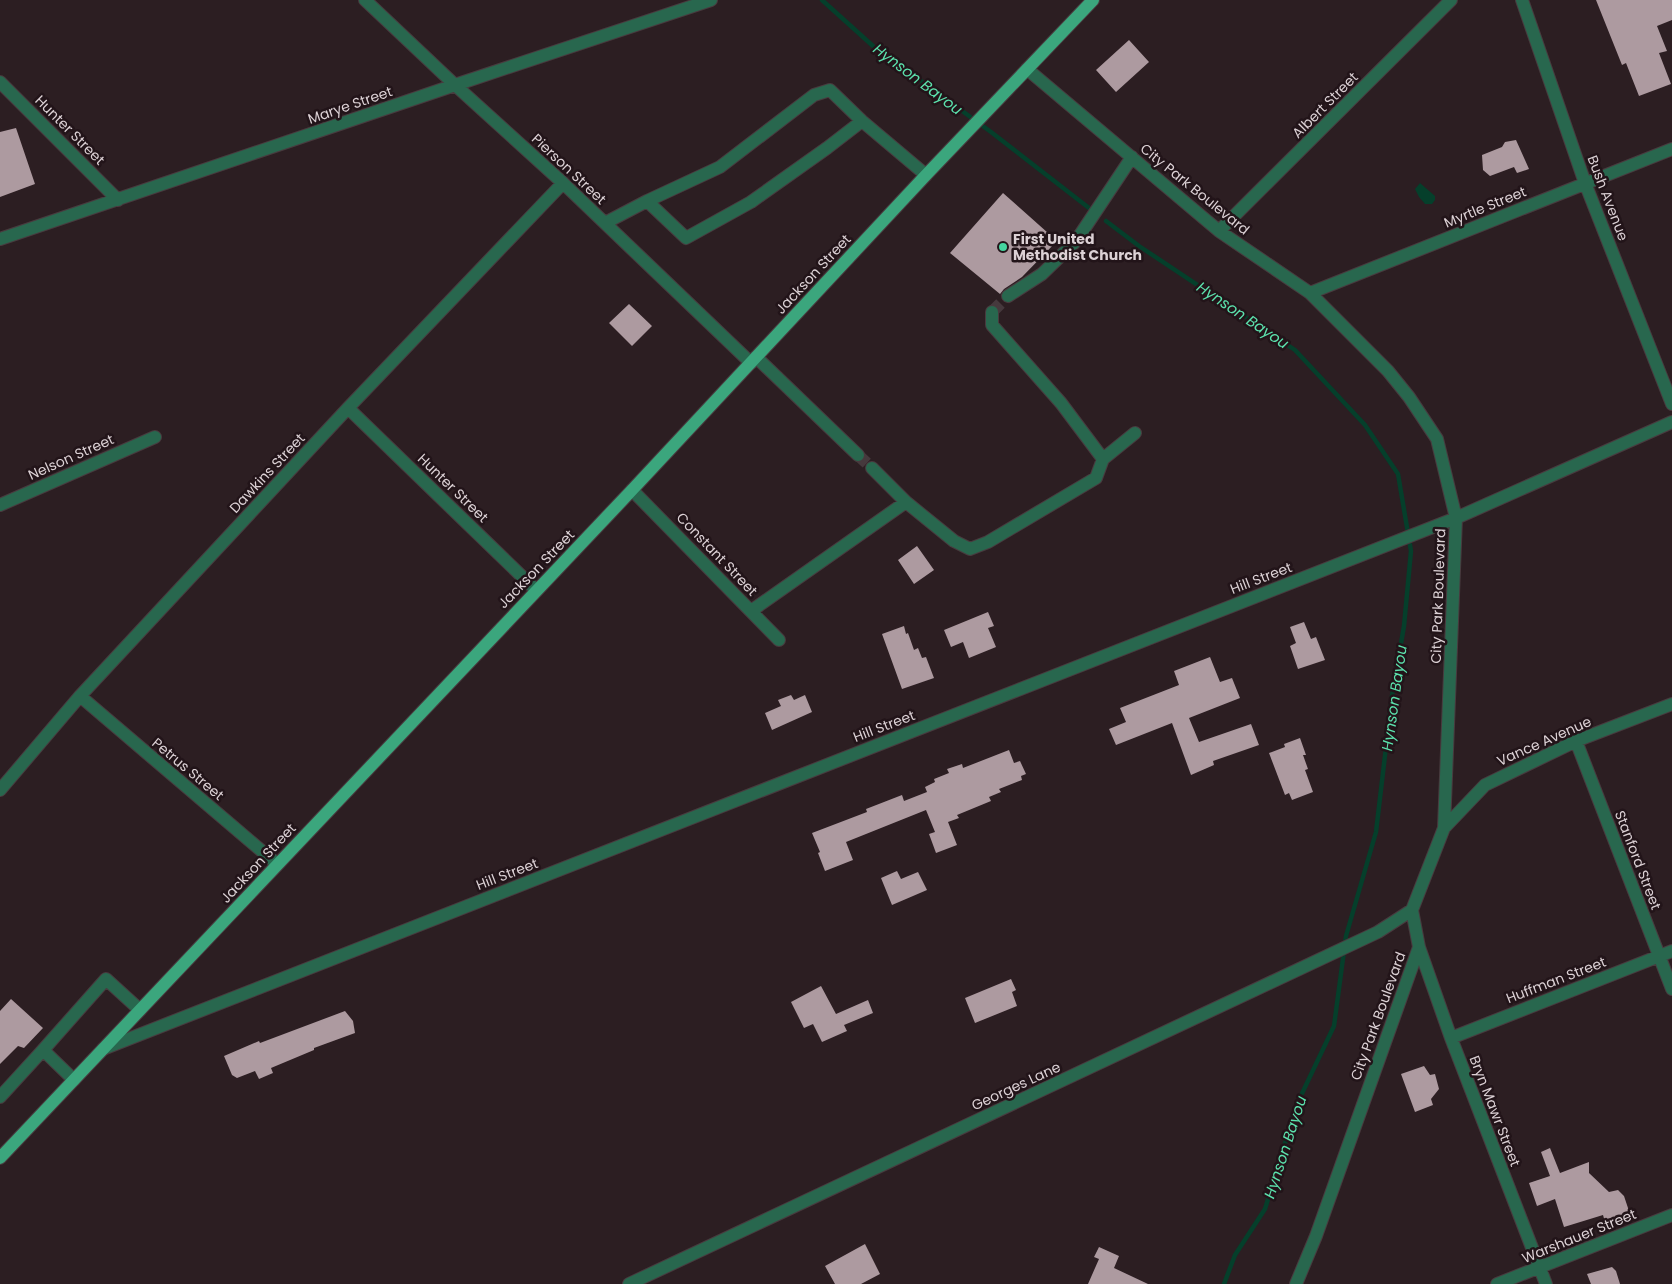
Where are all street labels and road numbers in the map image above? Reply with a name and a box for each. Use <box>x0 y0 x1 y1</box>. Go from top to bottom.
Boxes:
street label: Albert Street <box>1287 67 1363 143</box>
street label: Marye Street <box>305 81 395 129</box>
street label: Hunter Street <box>31 91 109 169</box>
street label: Pierson Street <box>527 129 611 209</box>
street label: City Park Boulevard <box>1136 139 1254 239</box>
street label: Bush Avenue <box>1583 152 1634 244</box>
street label: Myrtle Street <box>1441 181 1529 233</box>
street label: Jackson Street <box>771 230 855 318</box>
street label: Nelson Street <box>25 429 117 485</box>
street label: Dawkins Street <box>225 429 309 517</box>
street label: Hunter Street <box>413 449 493 527</box>
street label: Constant Street <box>672 508 762 600</box>
street label: Jackson Street <box>493 525 579 613</box>
street label: City Park Boulevard <box>1426 528 1450 664</box>
street label: Hill Street <box>1227 557 1295 599</box>
street label: Hill Street <box>850 705 918 747</box>
street label: Vance Avenue <box>1494 711 1595 771</box>
street label: Petrus Street <box>148 733 228 805</box>
street label: Stanford Street <box>1610 808 1666 912</box>
street label: Jackson Street <box>216 819 300 907</box>
street label: Hill Street <box>473 853 541 895</box>
street label: City Park Boulevard <box>1345 949 1411 1083</box>
street label: Huffman Street <box>1503 952 1609 1008</box>
street label: Bryn Mawr Street <box>1465 1053 1525 1169</box>
street label: Georges Lane <box>968 1056 1064 1115</box>
street label: Warshauer Street <box>1519 1204 1639 1268</box>

